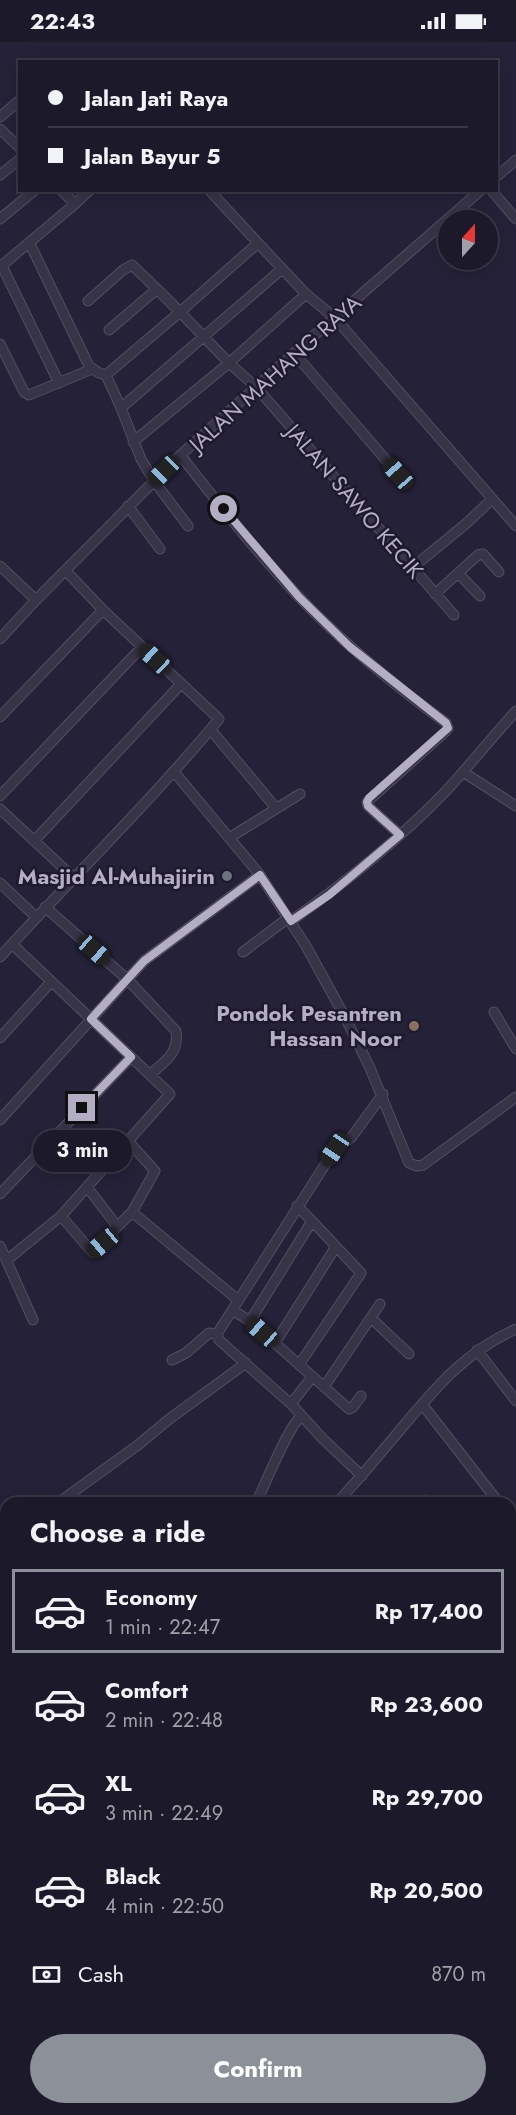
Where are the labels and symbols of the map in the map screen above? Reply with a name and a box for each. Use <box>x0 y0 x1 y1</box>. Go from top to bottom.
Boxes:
north arrow <box>438 210 498 270</box>
street label: JALAN MAHANG RAYA <box>180 287 368 461</box>
street label: JALAN SAWO KECIK <box>277 414 432 586</box>
car <box>145 452 183 490</box>
car <box>379 455 417 493</box>
route start <box>210 495 237 522</box>
car <box>136 640 174 678</box>
place label: Masjid Al-Muhajirin <box>18 860 215 892</box>
marker: Masjid Al-Muhajirin <box>220 869 234 883</box>
car <box>75 931 113 969</box>
place label: Pondok Pesantren Hassan Noor <box>216 997 402 1054</box>
marker: Pondok Pesantren Hassan Noor <box>407 1019 421 1033</box>
route end <box>68 1094 95 1121</box>
callout: 3 min <box>32 1129 132 1171</box>
car <box>317 1129 353 1169</box>
car <box>83 1225 123 1261</box>
car <box>243 1313 281 1351</box>

